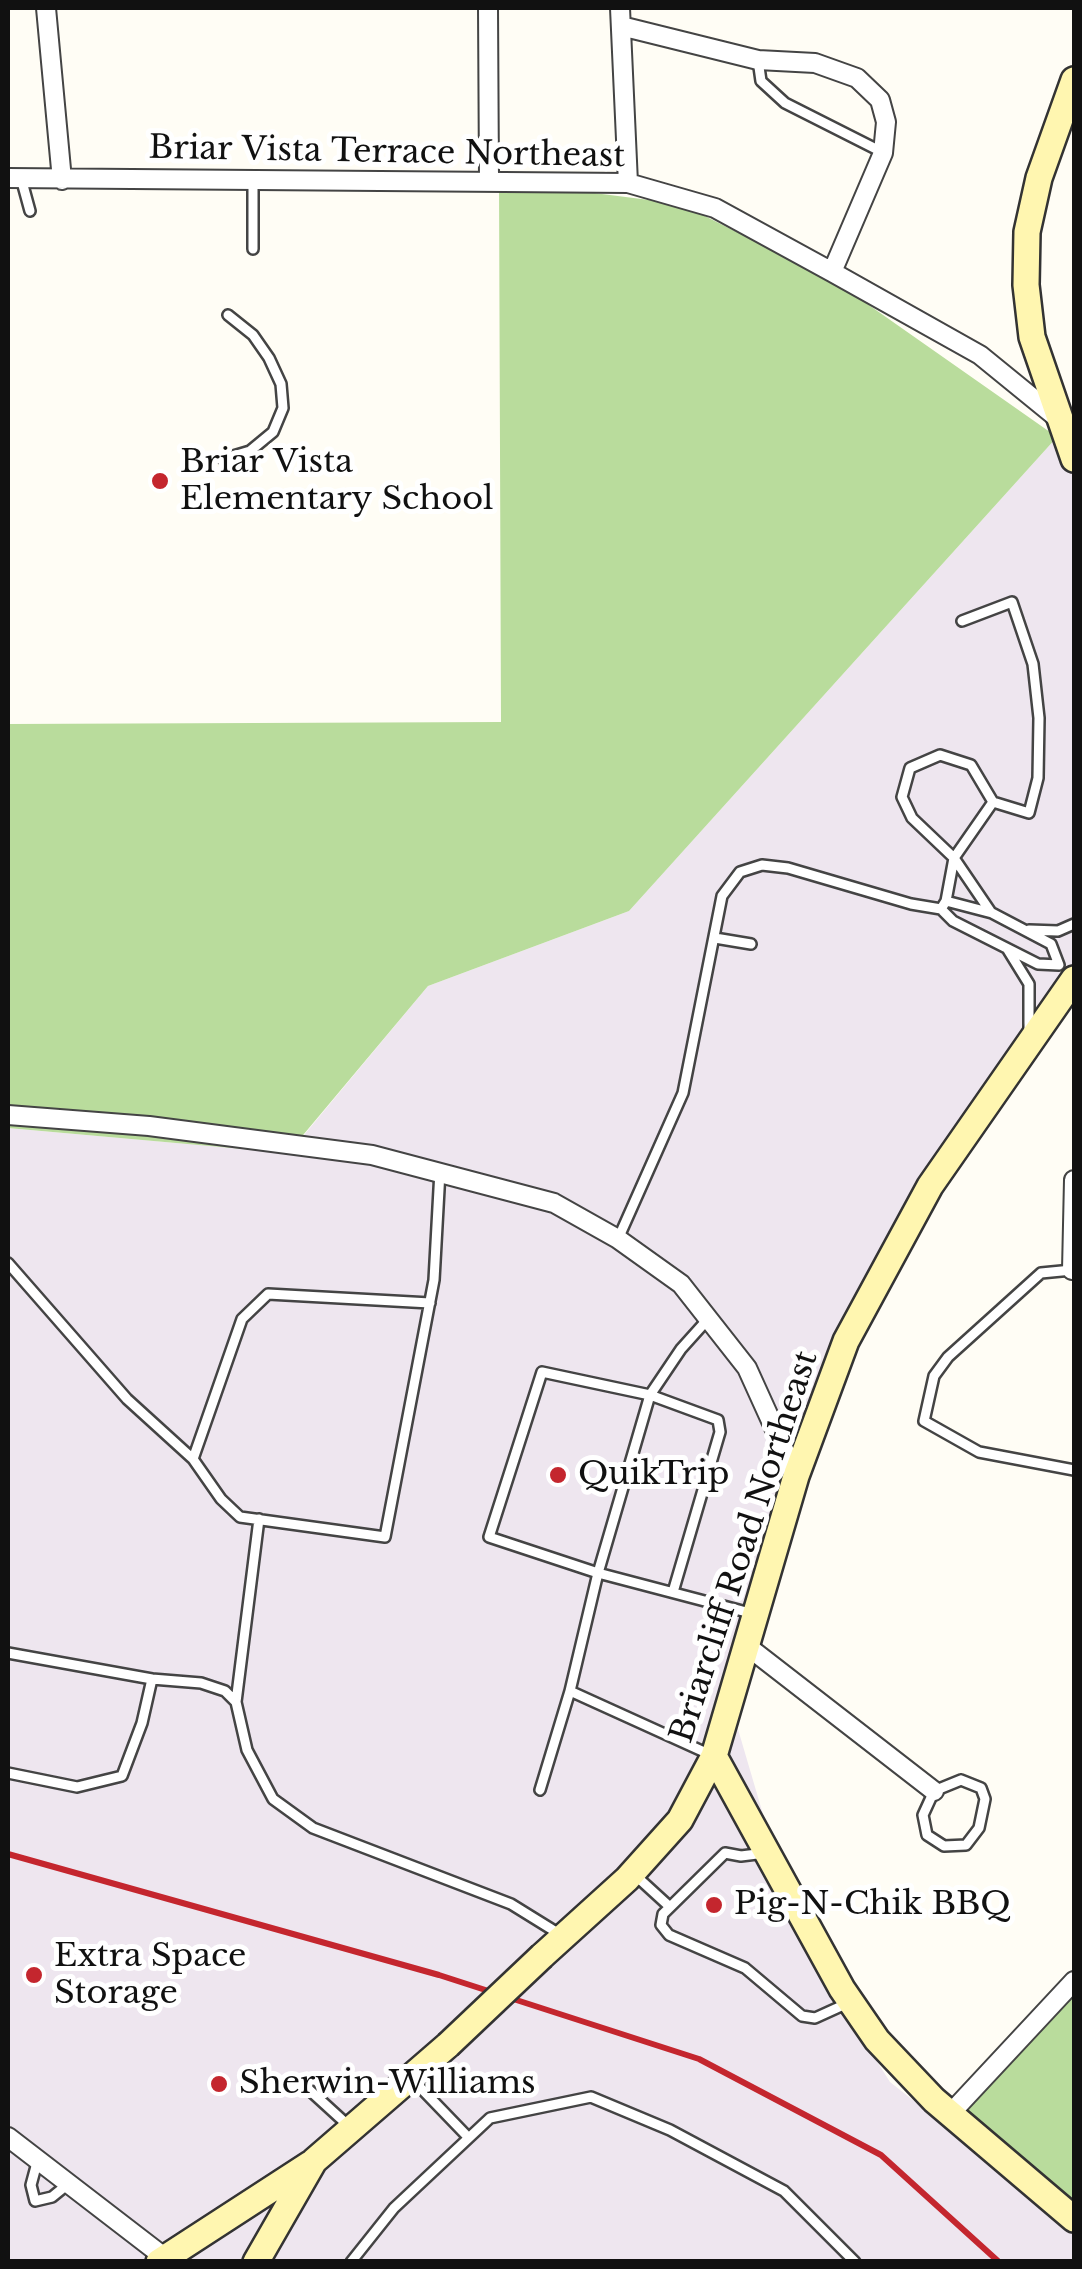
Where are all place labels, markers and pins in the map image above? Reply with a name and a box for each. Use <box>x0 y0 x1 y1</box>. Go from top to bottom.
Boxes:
place label: Briar Vista Elementary School <box>180 444 493 519</box>
marker: Briar Vista Elementary School <box>149 470 171 492</box>
place label: QuikTrip <box>578 1456 729 1494</box>
marker: QuikTrip <box>547 1464 569 1486</box>
place label: Pig-N-Chik BBQ <box>734 1886 1011 1924</box>
marker: Pig-N-Chik BBQ <box>703 1894 725 1916</box>
place label: Extra Space Storage <box>54 1938 246 2013</box>
marker: Extra Space Storage <box>23 1964 45 1986</box>
place label: Sherwin-Williams <box>239 2065 536 2103</box>
marker: Sherwin-Williams <box>208 2073 230 2095</box>

